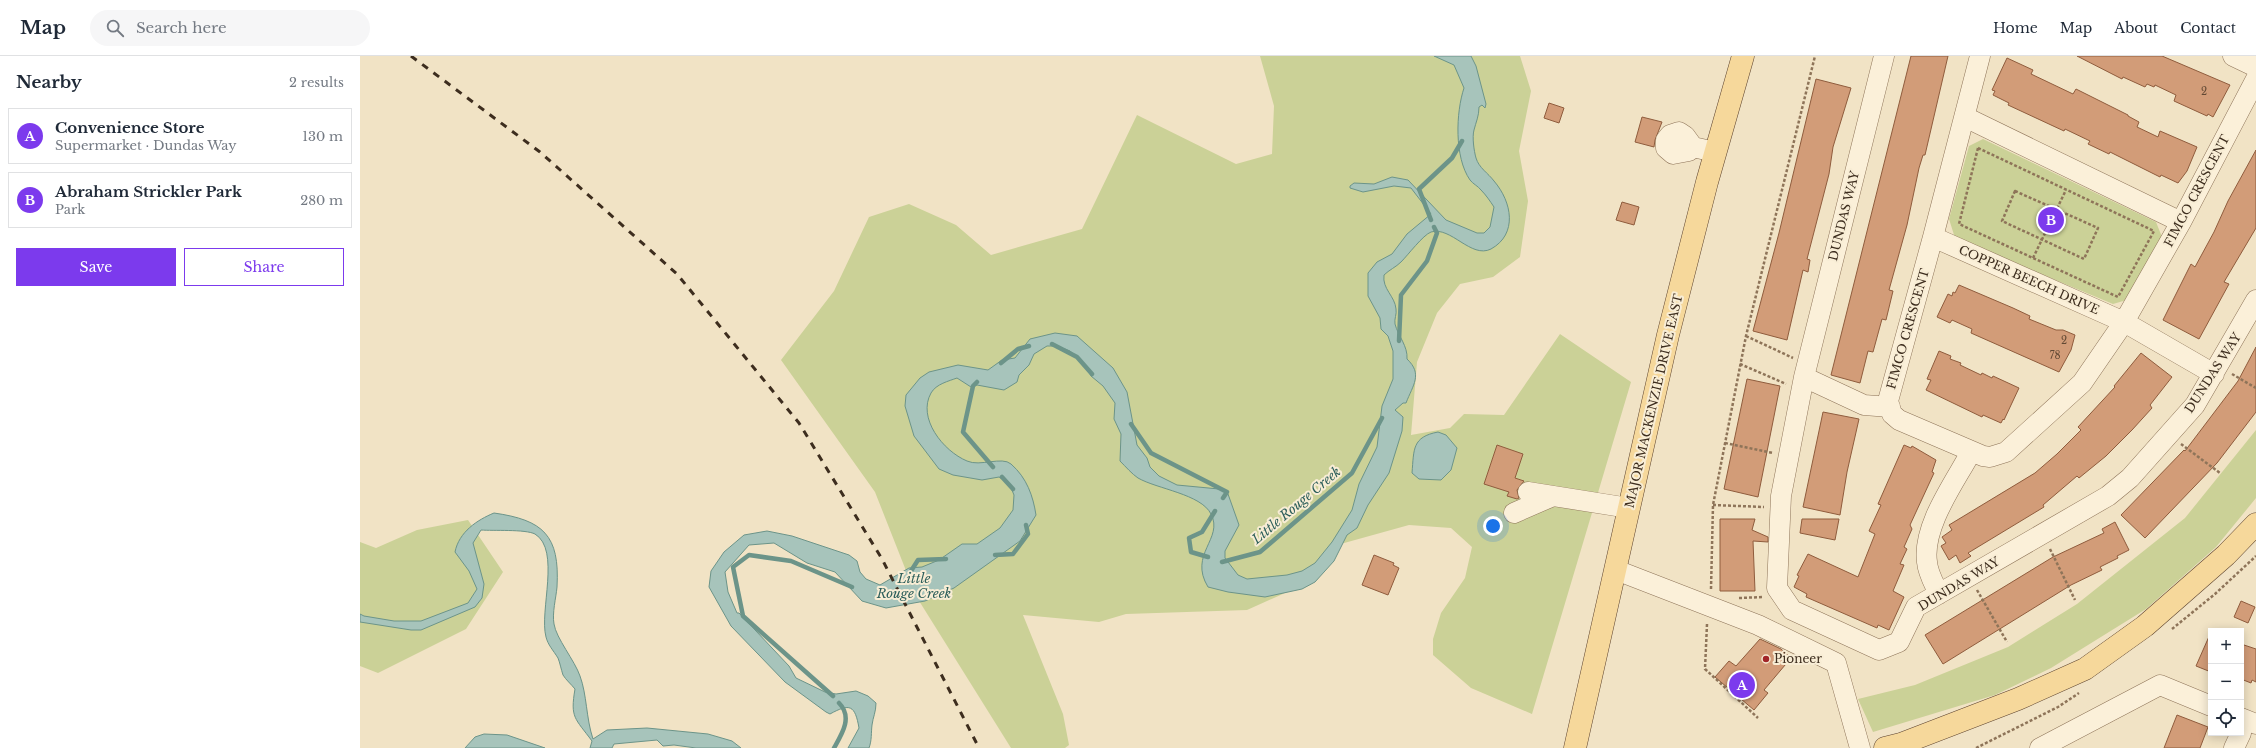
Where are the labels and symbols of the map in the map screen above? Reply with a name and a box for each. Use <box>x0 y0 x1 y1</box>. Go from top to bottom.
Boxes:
house number: 2 <box>2201 85 2207 98</box>
street label: FIMCO CRESCENT <box>2161 132 2233 249</box>
street label: DUNDAS WAY <box>1825 169 1862 262</box>
pin: B <box>2038 205 2064 235</box>
street label: COPPER BEECH DRIVE <box>1957 242 2102 317</box>
street label: FIMCO CRESCENT <box>1883 267 1932 391</box>
street label: MAJOR MACKENZIE DRIVE EAST <box>1622 292 1686 509</box>
street label: DUNDAS WAY <box>2181 330 2244 416</box>
house number: 2 <box>2061 334 2067 347</box>
house number: 78 <box>2049 349 2061 362</box>
water label: Little Rouge Creek <box>1248 463 1345 548</box>
your location <box>1483 516 1503 536</box>
street label: DUNDAS WAY <box>1915 553 2002 614</box>
water label: Little Rouge Creek <box>876 570 952 602</box>
place label: Pioneer <box>1774 651 1822 666</box>
marker: Pioneer <box>1761 654 1771 664</box>
pin: A <box>1729 670 1755 700</box>

